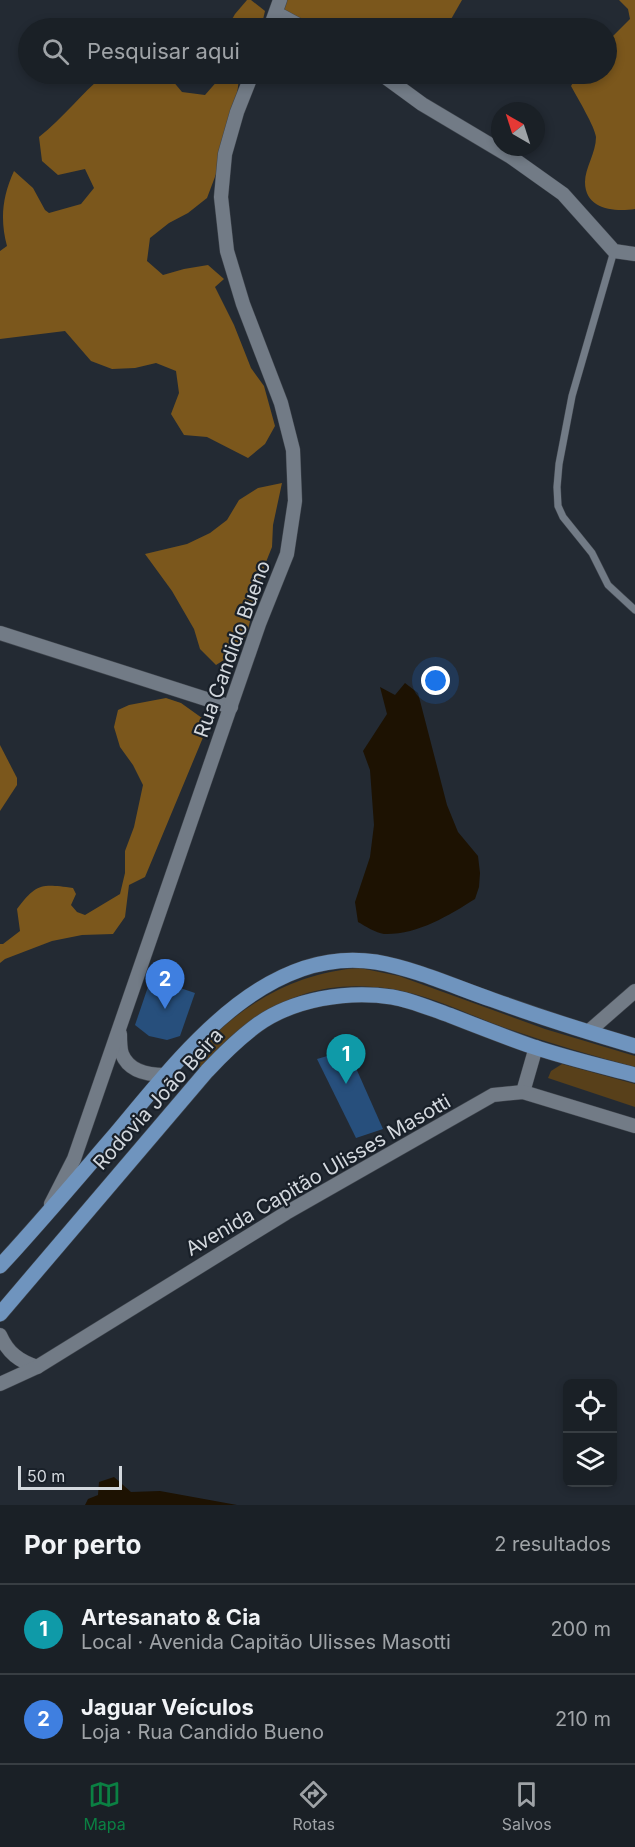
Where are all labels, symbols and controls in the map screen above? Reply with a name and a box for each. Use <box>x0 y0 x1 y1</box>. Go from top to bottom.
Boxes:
search box <box>18 18 617 84</box>
icon: search <box>39 35 72 68</box>
text: Pesquisar aqui <box>87 38 240 64</box>
north arrow <box>491 102 545 156</box>
street label: Rua Candido Bueno <box>189 557 275 741</box>
your location <box>421 666 450 695</box>
pin: 2 <box>146 960 184 1009</box>
street label: Rodovia João Beira <box>88 1023 228 1175</box>
pin: 1 <box>326 1034 366 1084</box>
street label: Avenida Capitão Ulisses Masotti <box>181 1089 455 1261</box>
map controls <box>563 1379 617 1487</box>
button: locate <box>563 1379 617 1433</box>
button: layers <box>563 1433 617 1487</box>
scale bar <box>18 1463 122 1490</box>
text: 50 m <box>27 1466 65 1486</box>
text: Por perto <box>24 1529 142 1560</box>
text: 2 resultados <box>494 1532 611 1556</box>
text: Artesanato & Cia <box>81 1604 261 1630</box>
text: 1 <box>39 1617 48 1641</box>
text: 200 m <box>550 1617 611 1641</box>
text: Local · Avenida Capitão Ulisses Masotti <box>81 1630 451 1654</box>
text: Jaguar Veículos <box>81 1694 254 1720</box>
text: 2 <box>37 1707 50 1731</box>
text: 210 m <box>555 1707 611 1731</box>
text: Loja · Rua Candido Bueno <box>81 1720 324 1744</box>
tab: Mapa <box>83 1778 126 1834</box>
tab: Rotas <box>293 1778 335 1834</box>
tab: Salvos <box>502 1778 552 1834</box>

